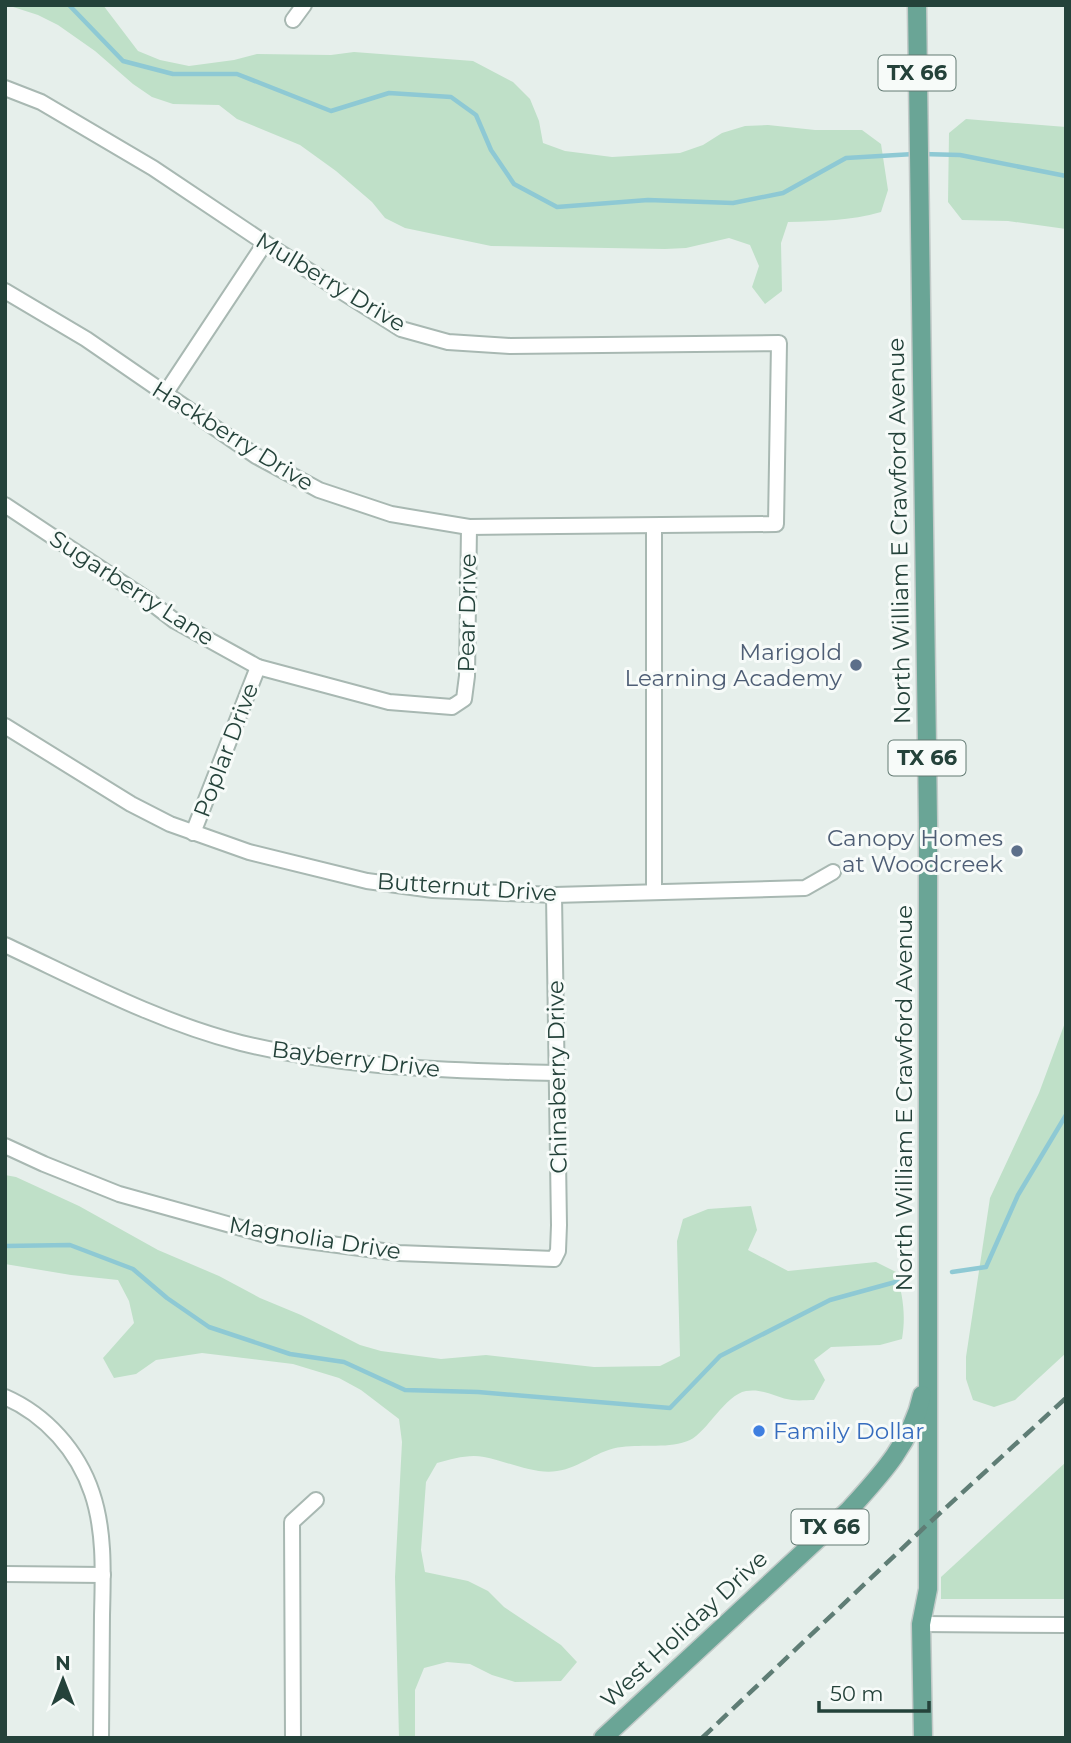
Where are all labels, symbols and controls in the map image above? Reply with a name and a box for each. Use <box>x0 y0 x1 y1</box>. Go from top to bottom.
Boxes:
road number: TX 66 <box>878 56 956 90</box>
street label: Mulberry Drive <box>251 226 411 338</box>
street label: North William E Crawford Avenue <box>882 338 916 724</box>
street label: Hackberry Drive <box>147 375 319 497</box>
street label: Sugarberry Lane <box>44 524 220 652</box>
street label: Pear Drive <box>452 553 482 673</box>
place label: Marigold Learning Academy <box>625 638 843 692</box>
marker: Marigold Learning Academy <box>848 657 864 673</box>
street label: Poplar Drive <box>188 679 264 821</box>
road number: TX 66 <box>888 740 965 776</box>
place label: Canopy Homes at Woodcreek <box>827 824 1003 878</box>
marker: Canopy Homes at Woodcreek <box>1009 843 1025 859</box>
street label: Butternut Drive <box>376 867 558 907</box>
street label: North William E Crawford Avenue <box>890 905 918 1291</box>
street label: Chinaberry Drive <box>541 980 573 1174</box>
street label: Bayberry Drive <box>270 1035 442 1083</box>
street label: Magnolia Drive <box>227 1211 403 1265</box>
place label: Family Dollar <box>773 1417 924 1445</box>
marker: Family Dollar <box>751 1423 767 1439</box>
road number: TX 66 <box>792 1510 868 1544</box>
street label: West Holiday Drive <box>595 1545 773 1713</box>
north arrow <box>28 1645 98 1715</box>
text: N <box>55 1652 71 1675</box>
scale bar <box>819 1670 929 1714</box>
text: 50 m <box>830 1681 884 1706</box>

